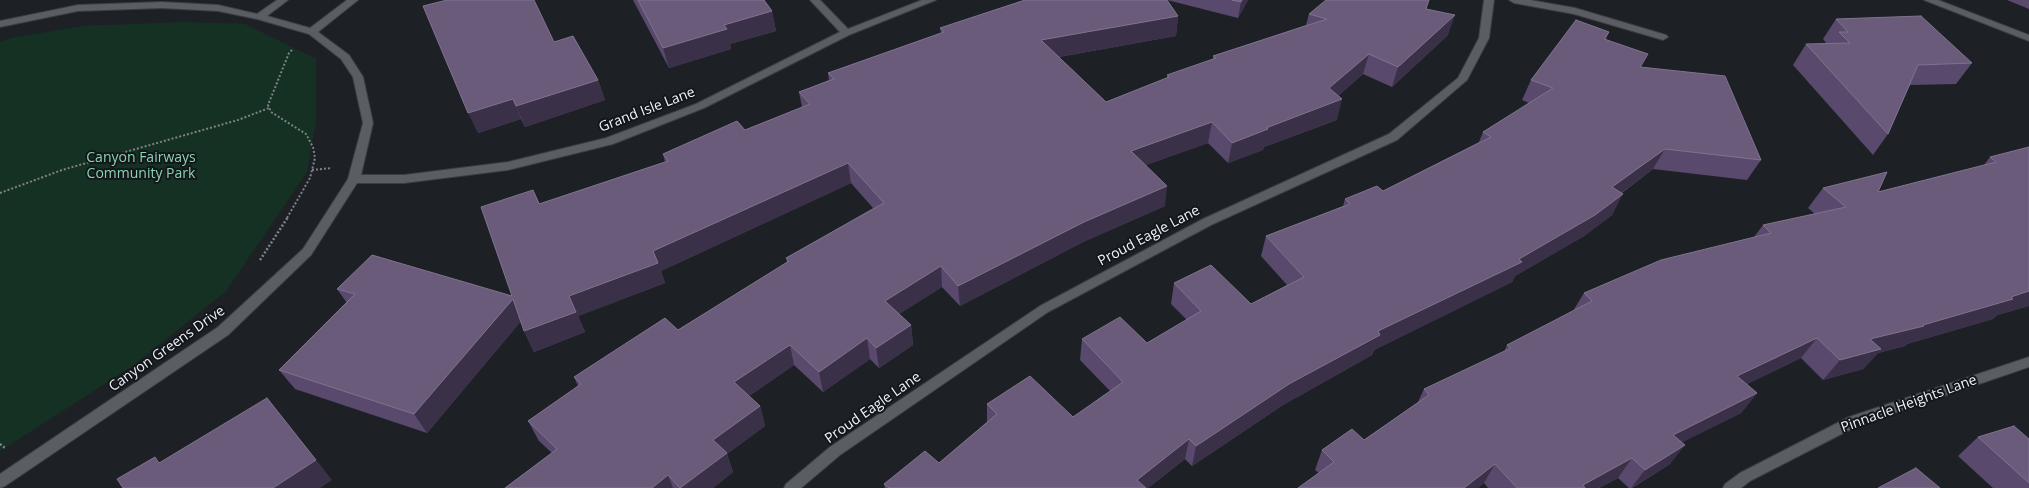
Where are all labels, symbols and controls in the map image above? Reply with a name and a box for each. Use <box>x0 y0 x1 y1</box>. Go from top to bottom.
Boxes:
street label: Grand Isle Lane <box>597 84 697 136</box>
park label: Canyon Fairways Community Park <box>86 150 196 182</box>
street label: Proud Eagle Lane <box>1095 202 1203 270</box>
street label: Canyon Greens Drive <box>106 303 228 395</box>
street label: Proud Eagle Lane <box>822 369 924 447</box>
street label: Pinnacle Heights Lane <box>1839 372 1979 436</box>

